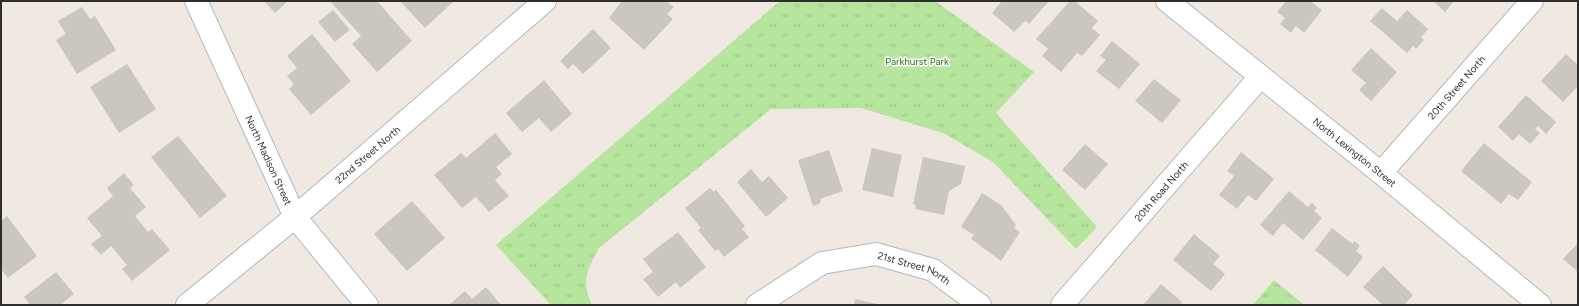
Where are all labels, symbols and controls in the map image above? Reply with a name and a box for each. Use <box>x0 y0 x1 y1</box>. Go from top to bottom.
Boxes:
street label: 20th Street North <box>1425 52 1488 122</box>
park label: Parkhurst Park <box>885 55 949 68</box>
street label: North Madison Street <box>243 113 295 207</box>
street label: North Lexington Street <box>1310 114 1399 190</box>
street label: 22nd Street North <box>332 122 403 186</box>
street label: 20th Road North <box>1131 158 1191 224</box>
street label: 21st Street North <box>876 248 954 288</box>

